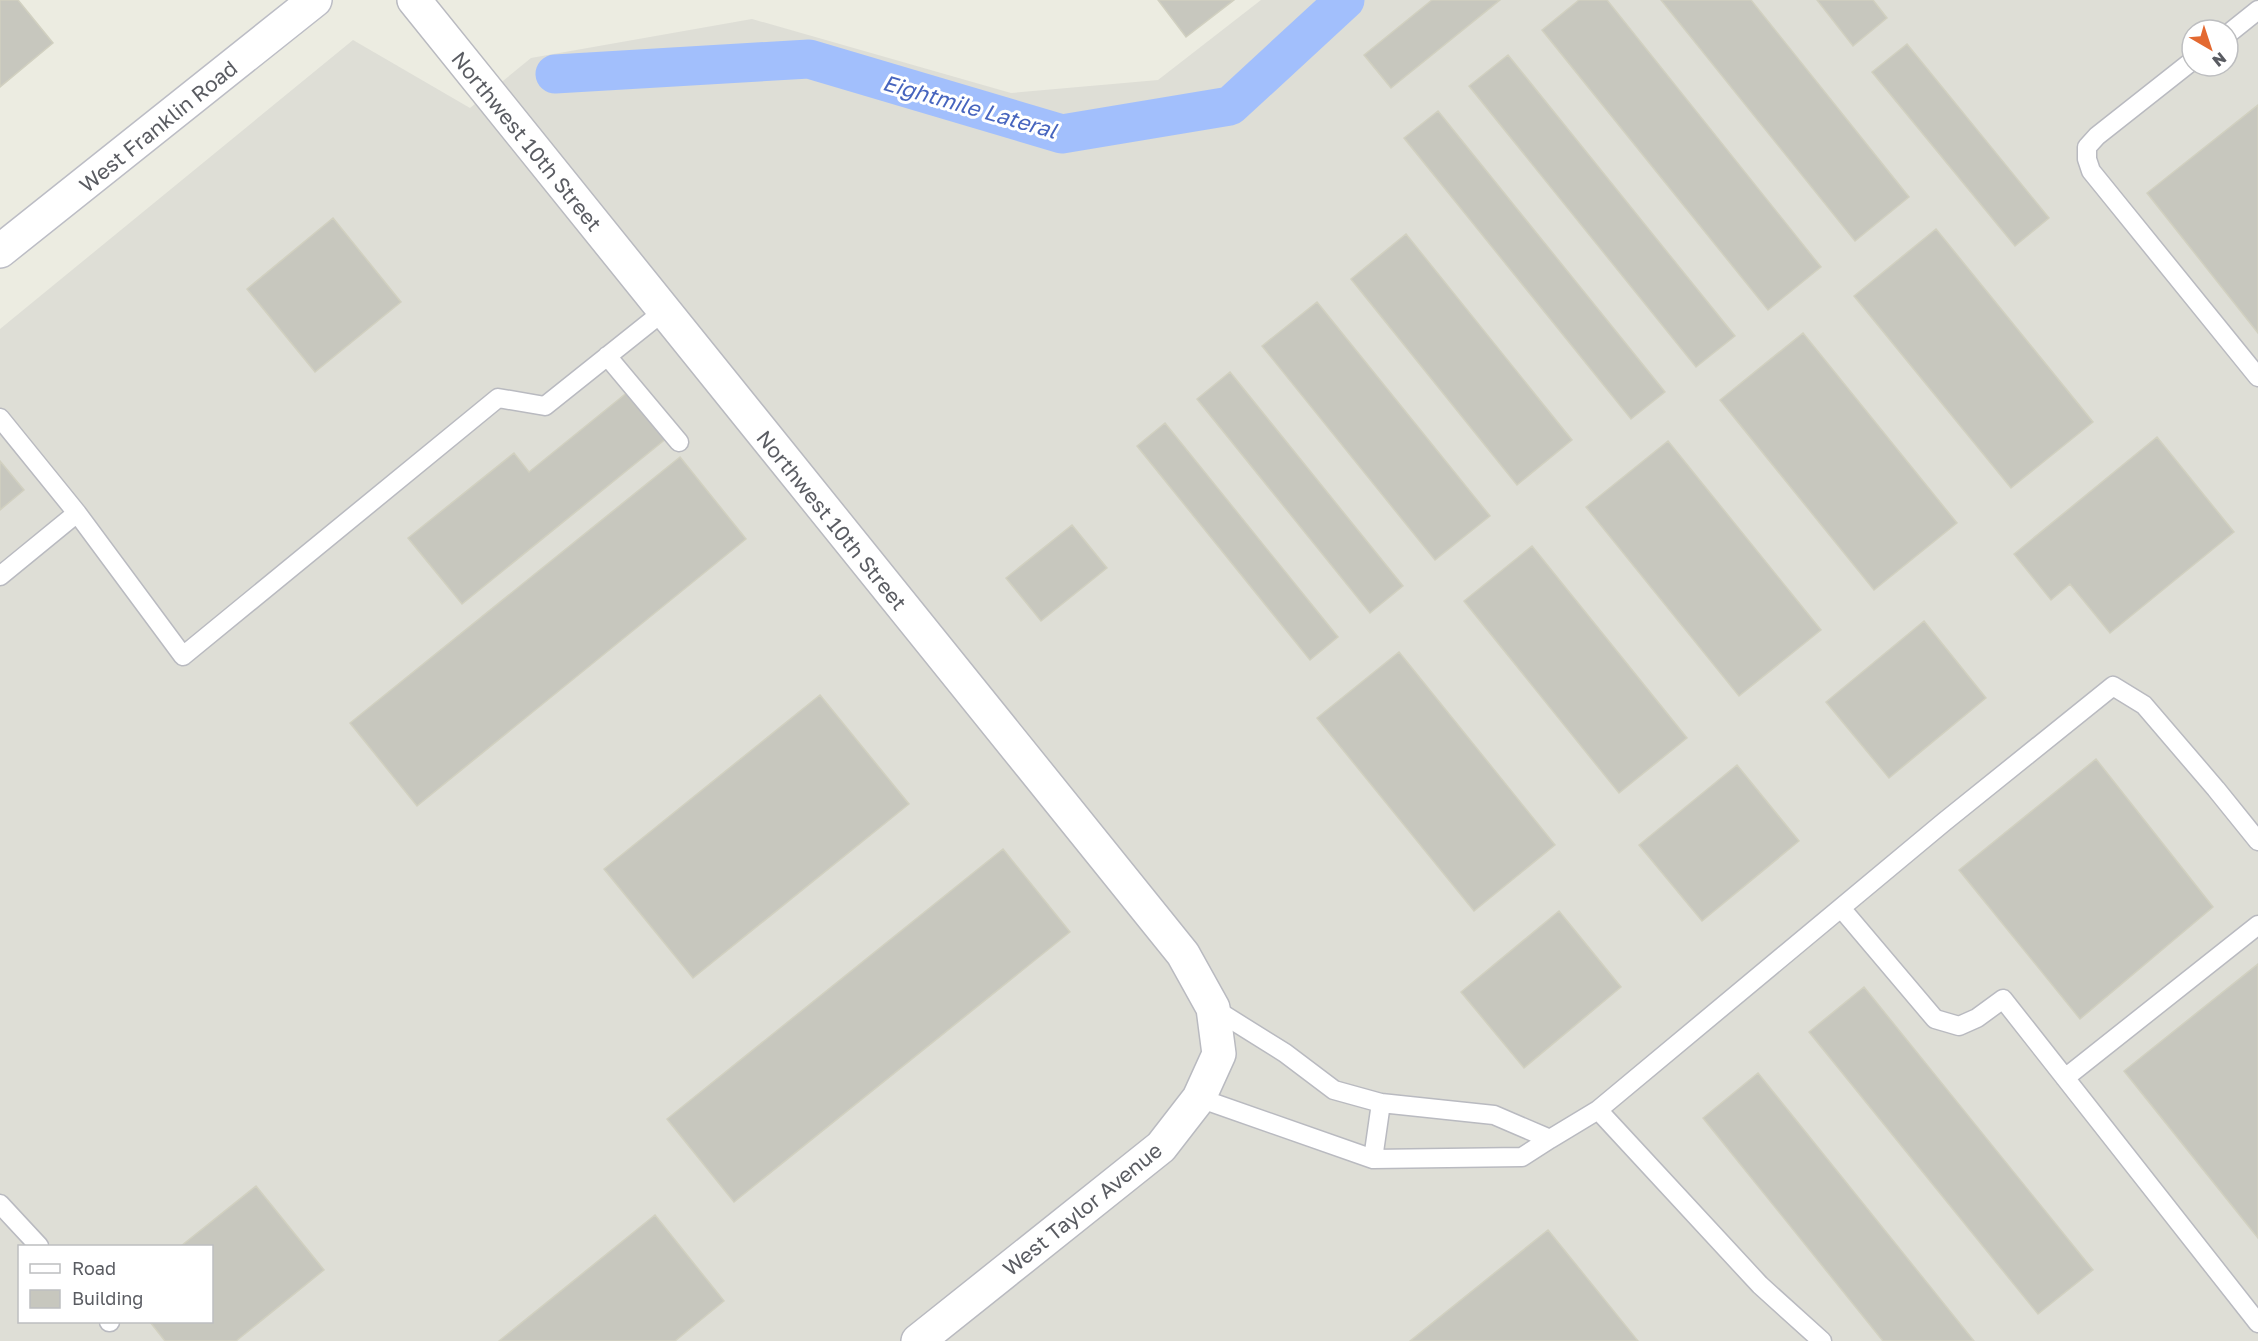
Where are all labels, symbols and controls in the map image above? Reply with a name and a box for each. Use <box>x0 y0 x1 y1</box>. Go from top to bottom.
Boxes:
north arrow <box>2180 18 2240 78</box>
street label: Northwest 10th Street <box>446 46 608 236</box>
text: N <box>2208 48 2230 71</box>
street label: West Franklin Road <box>74 54 242 198</box>
water label: Eightmile Lateral <box>880 68 1061 144</box>
street label: Northwest 10th Street <box>751 425 913 615</box>
street label: West Taylor Avenue <box>997 1137 1167 1281</box>
legend <box>18 1245 213 1323</box>
text: Road <box>72 1257 116 1279</box>
text: Building <box>72 1287 143 1309</box>

